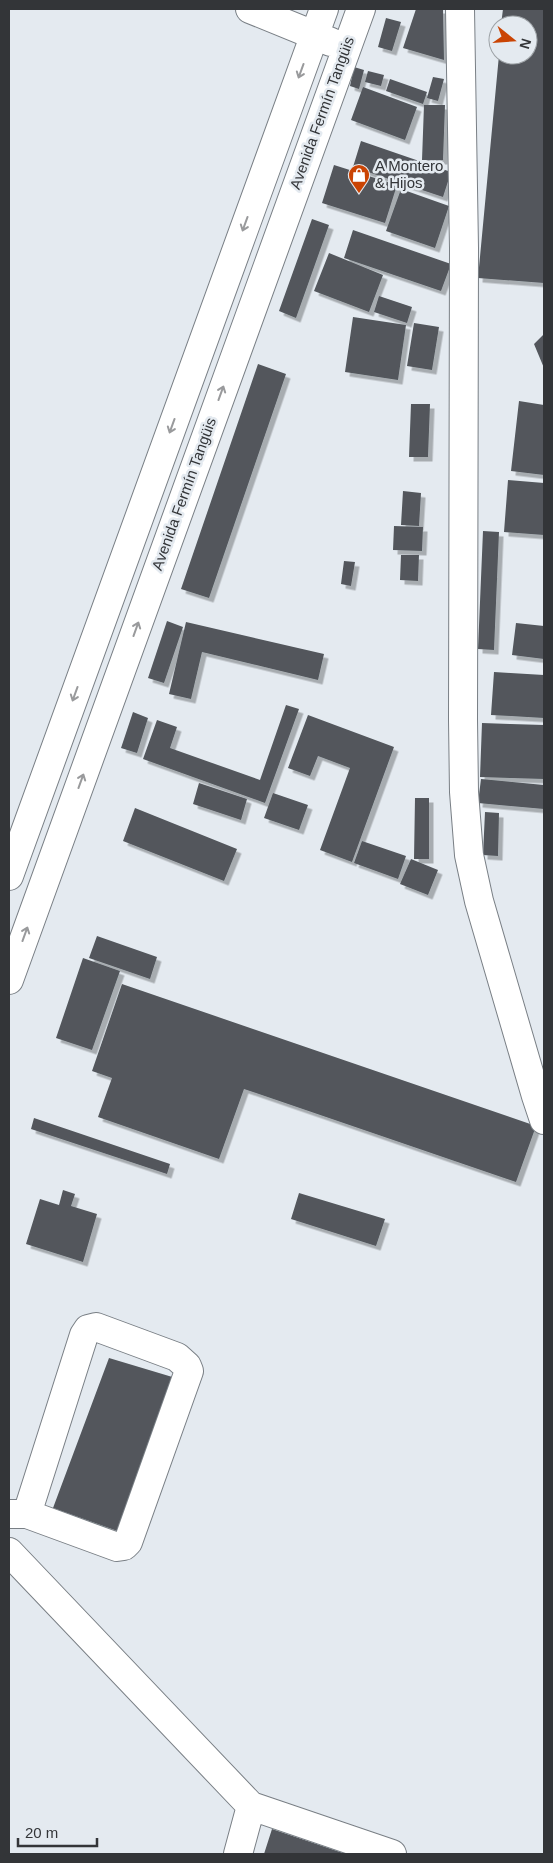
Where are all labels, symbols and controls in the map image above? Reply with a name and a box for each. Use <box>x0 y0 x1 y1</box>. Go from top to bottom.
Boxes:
north arrow <box>488 15 538 65</box>
street label: Avenida Fermín Tangüis <box>286 34 357 191</box>
text: N <box>516 37 535 51</box>
one-way arrow <box>296 63 305 78</box>
place label: A Montero & Hijos <box>375 157 443 191</box>
shop icon: A Montero & Hijos <box>347 163 371 194</box>
one-way arrow <box>240 215 249 231</box>
one-way arrow <box>217 386 226 402</box>
street label: Avenida Fermín Tangüis <box>148 415 219 572</box>
one-way arrow <box>167 418 176 433</box>
one-way arrow <box>132 621 141 637</box>
one-way arrow <box>70 685 79 701</box>
one-way arrow <box>77 774 86 790</box>
one-way arrow <box>21 927 30 942</box>
scale bar <box>18 1816 96 1848</box>
text: 20 m <box>25 1824 58 1841</box>

